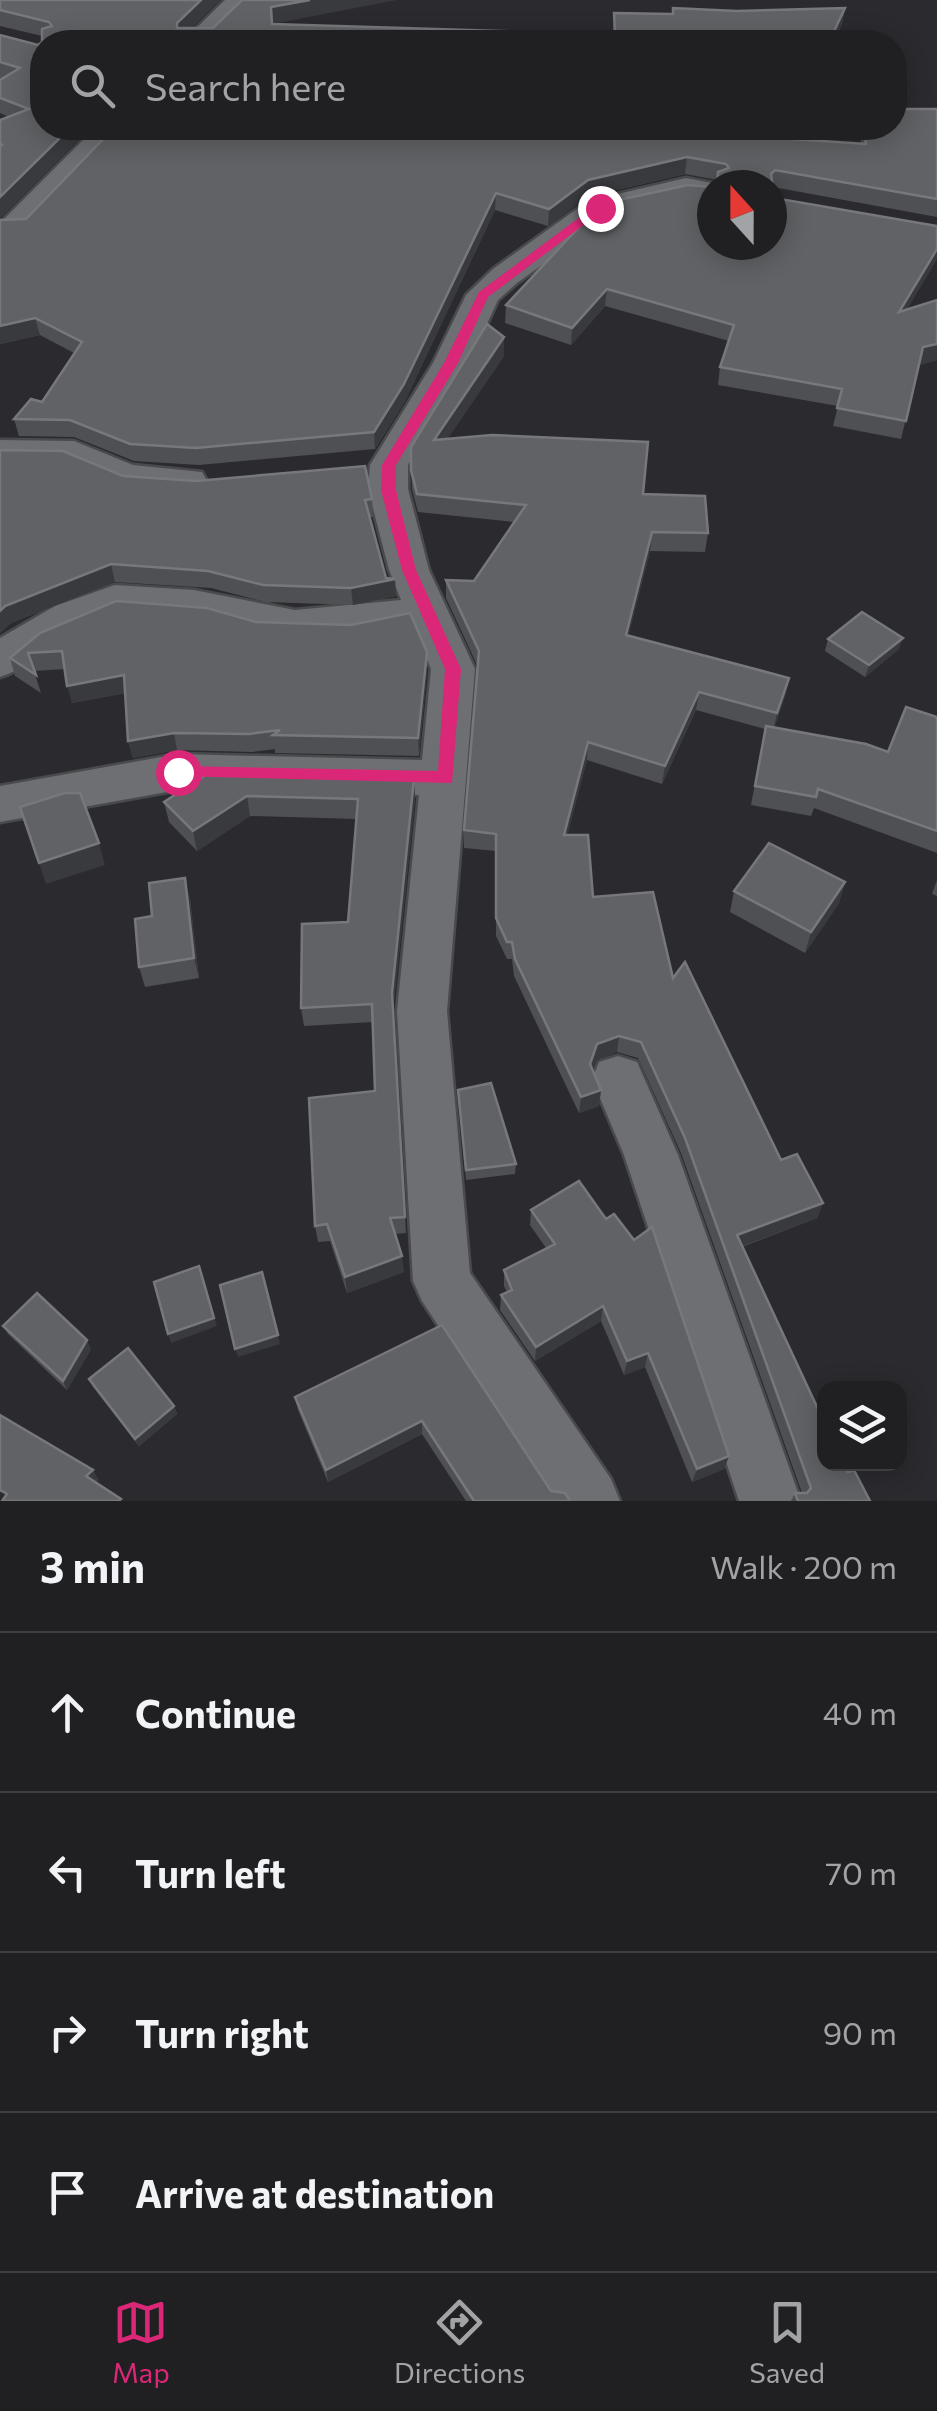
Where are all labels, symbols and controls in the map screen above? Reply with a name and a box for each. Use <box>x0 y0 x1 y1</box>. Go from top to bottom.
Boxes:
search box <box>30 30 907 140</box>
icon: search <box>65 58 120 113</box>
text: Search here <box>145 62 346 109</box>
north arrow <box>697 170 787 260</box>
route end <box>578 186 624 232</box>
route start <box>156 750 202 796</box>
map controls <box>817 1381 907 1471</box>
button: layers <box>817 1381 907 1471</box>
text: 3 min <box>40 1540 145 1592</box>
text: Walk · 200 m <box>711 1546 897 1586</box>
icon: ahead <box>40 1685 95 1740</box>
text: Continue <box>135 1689 296 1736</box>
text: 40 m <box>823 1692 897 1732</box>
icon: left <box>40 1845 95 1900</box>
text: Turn left <box>135 1849 286 1896</box>
text: 70 m <box>825 1852 897 1892</box>
icon: right <box>40 2005 95 2060</box>
text: Turn right <box>135 2009 309 2056</box>
text: 90 m <box>823 2012 897 2052</box>
icon: arrive <box>40 2165 95 2220</box>
text: Arrive at destination <box>135 2169 494 2216</box>
tab: Map <box>112 2295 170 2389</box>
tab: Directions <box>394 2295 525 2389</box>
tab: Saved <box>749 2295 825 2389</box>

